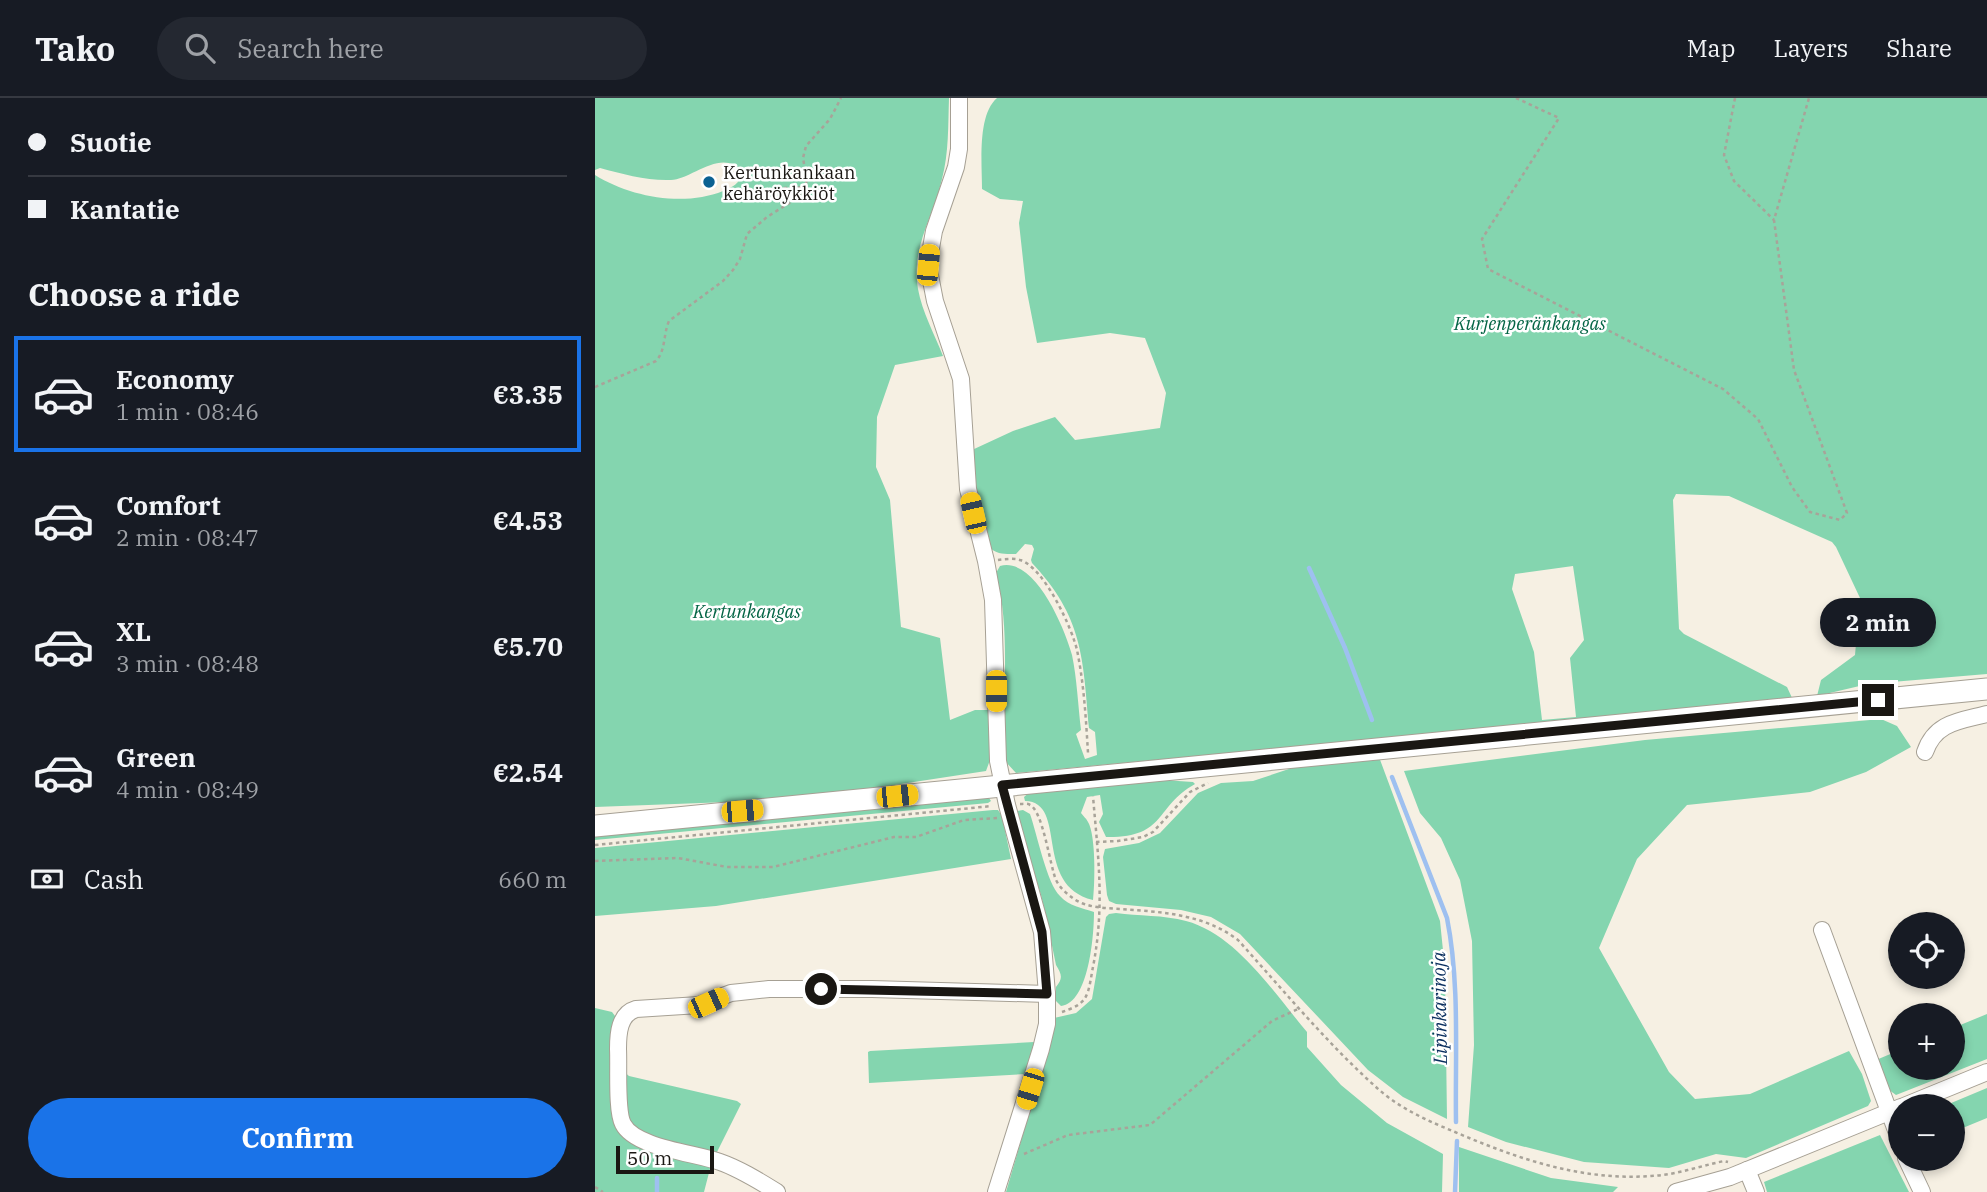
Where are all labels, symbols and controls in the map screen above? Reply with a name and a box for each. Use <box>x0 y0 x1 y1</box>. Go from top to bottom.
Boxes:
search box <box>157 17 647 80</box>
text: Tako <box>35 27 115 70</box>
icon: search <box>181 29 219 67</box>
text: Search here <box>237 31 384 65</box>
text: Map <box>1687 32 1735 64</box>
text: Layers <box>1773 32 1848 64</box>
text: Share <box>1886 32 1952 64</box>
text: Suotie <box>70 125 152 159</box>
place label: Kertunkankaan kehäröykkiöt <box>723 161 856 205</box>
marker: Kertunkankaan kehäröykkiöt <box>701 174 717 190</box>
text: Kantatie <box>70 192 180 226</box>
car <box>916 243 941 287</box>
text: Choose a ride <box>28 273 240 315</box>
park label: Kurjenperänkangas <box>1453 312 1606 335</box>
text: Economy <box>116 362 234 396</box>
icon: car <box>32 363 95 426</box>
text: €3.35 <box>493 377 563 411</box>
text: 1 min · 08:46 <box>116 396 259 426</box>
text: Comfort <box>116 488 221 522</box>
icon: car <box>32 489 95 552</box>
car <box>959 490 988 536</box>
text: €4.53 <box>493 503 563 537</box>
text: 2 min · 08:47 <box>116 522 259 552</box>
callout: 2 min <box>1820 598 1936 648</box>
park label: Kertunkangas <box>692 600 801 623</box>
text: 2 min <box>1846 607 1910 637</box>
text: XL <box>116 614 151 648</box>
icon: car <box>32 615 95 678</box>
text: €5.70 <box>493 629 563 663</box>
text: 3 min · 08:48 <box>116 648 259 678</box>
car <box>986 670 1007 712</box>
route end <box>1862 684 1894 716</box>
text: Green <box>116 740 196 774</box>
icon: car <box>32 741 95 804</box>
text: €2.54 <box>493 755 563 789</box>
text: 4 min · 08:49 <box>116 774 259 804</box>
car <box>876 783 919 809</box>
car <box>721 799 764 823</box>
icon: cash <box>28 860 66 898</box>
text: Cash <box>84 862 144 896</box>
text: 660 m <box>498 864 567 894</box>
map controls <box>1888 912 1965 1171</box>
button: locate <box>1888 912 1965 989</box>
water label: Lipinkarinoja <box>1426 951 1452 1066</box>
route start <box>805 973 837 1005</box>
car <box>685 985 732 1021</box>
button: + <box>1888 1003 1965 1080</box>
car <box>1014 1066 1047 1112</box>
button: − <box>1888 1094 1965 1171</box>
button: Confirm <box>28 1098 567 1178</box>
scale bar <box>616 1143 714 1175</box>
text: 50 m <box>627 1146 672 1170</box>

